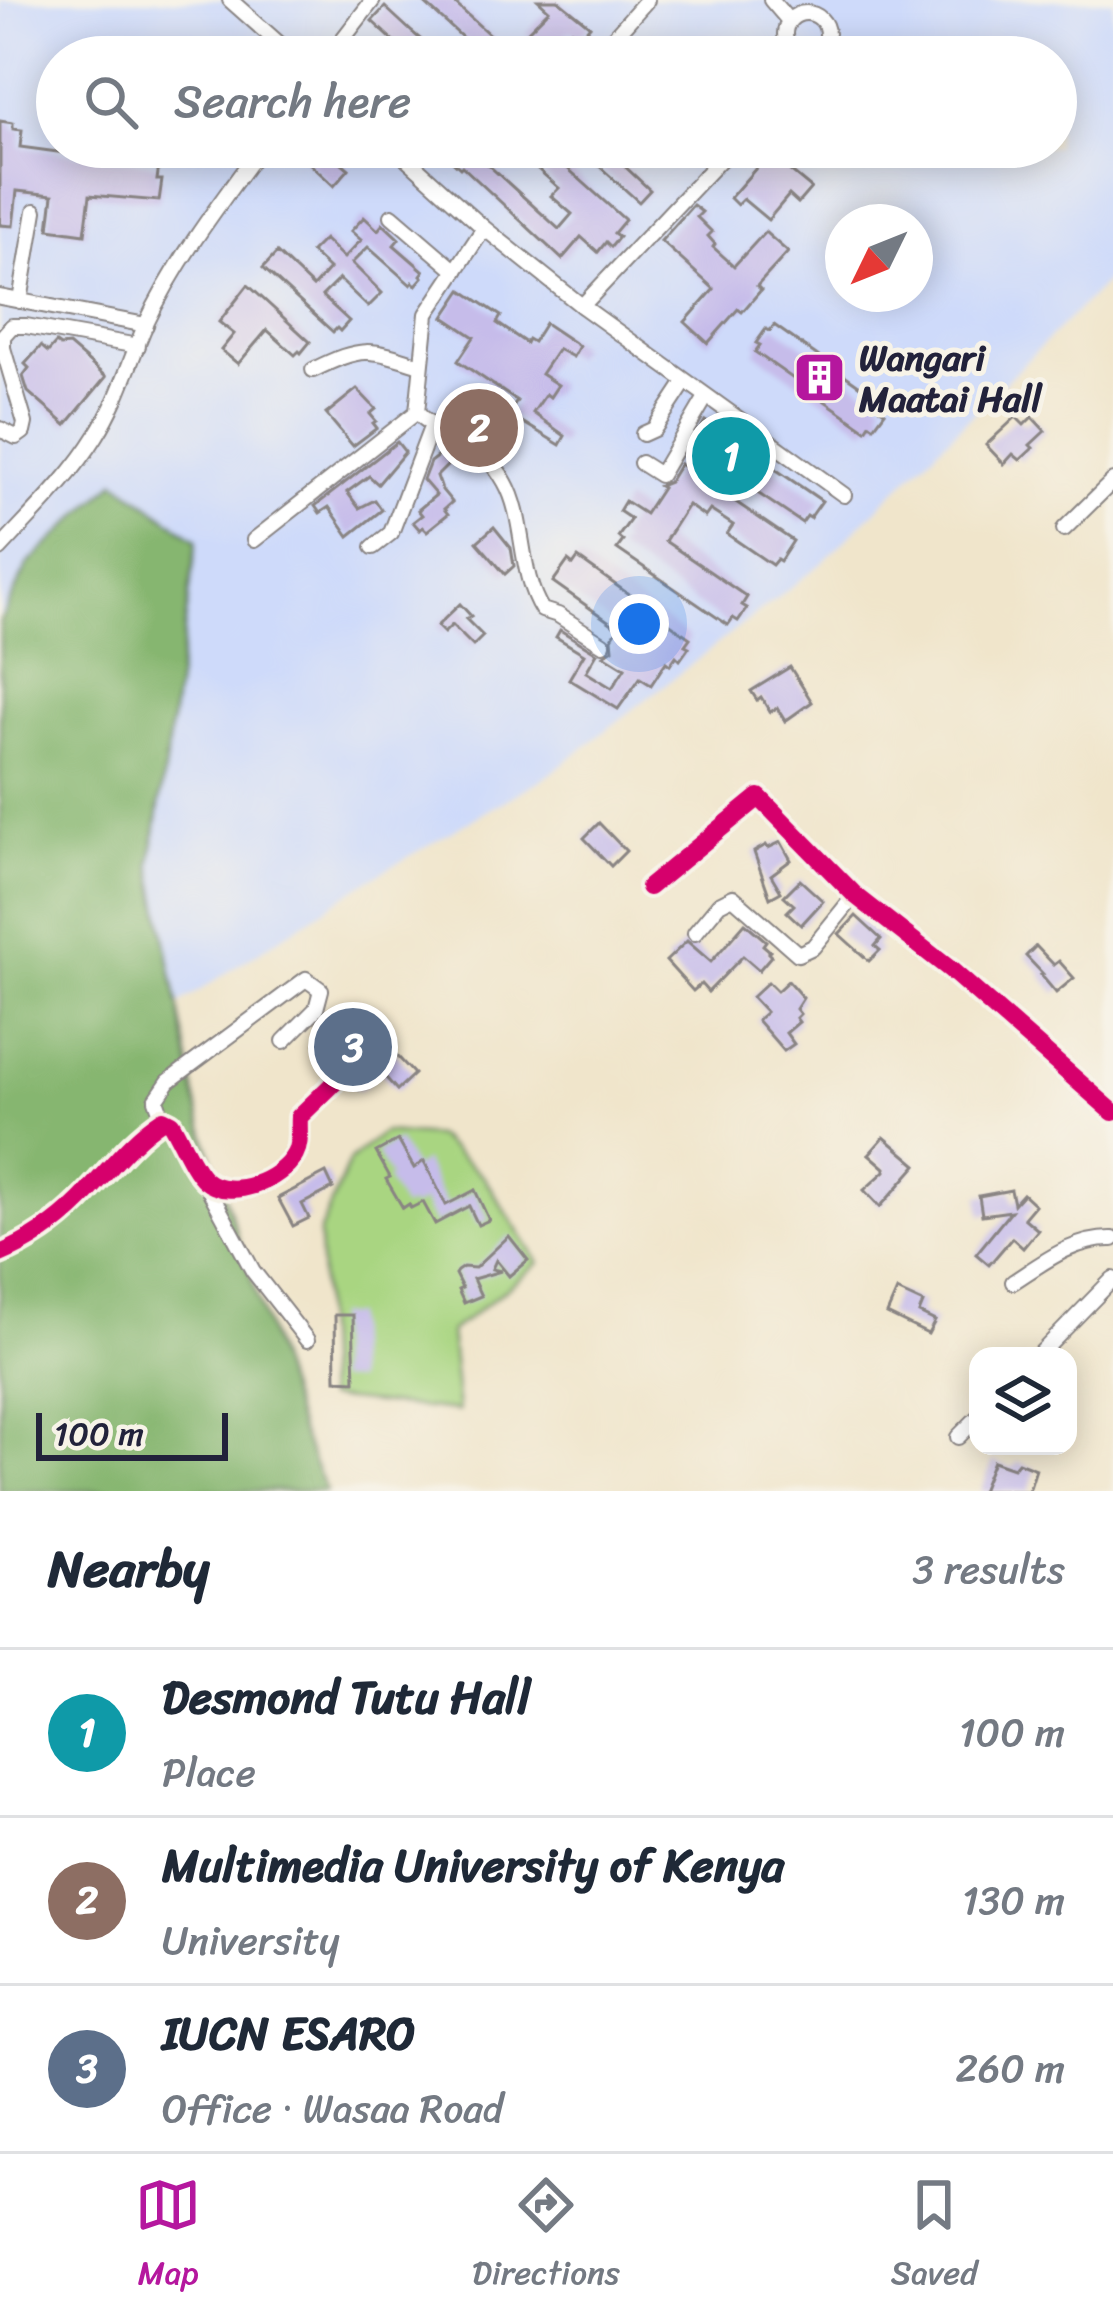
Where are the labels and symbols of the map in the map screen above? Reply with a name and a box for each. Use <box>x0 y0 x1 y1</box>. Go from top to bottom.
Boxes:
north arrow <box>825 204 933 312</box>
place label: Wangari Maatai Hall <box>858 326 1043 431</box>
building icon: Wangari Maatai Hall <box>792 350 848 406</box>
pin: 2 <box>440 383 518 473</box>
pin: 1 <box>692 411 770 501</box>
your location <box>609 594 669 654</box>
pin: 3 <box>314 1002 392 1092</box>
scale bar <box>36 1407 228 1460</box>

